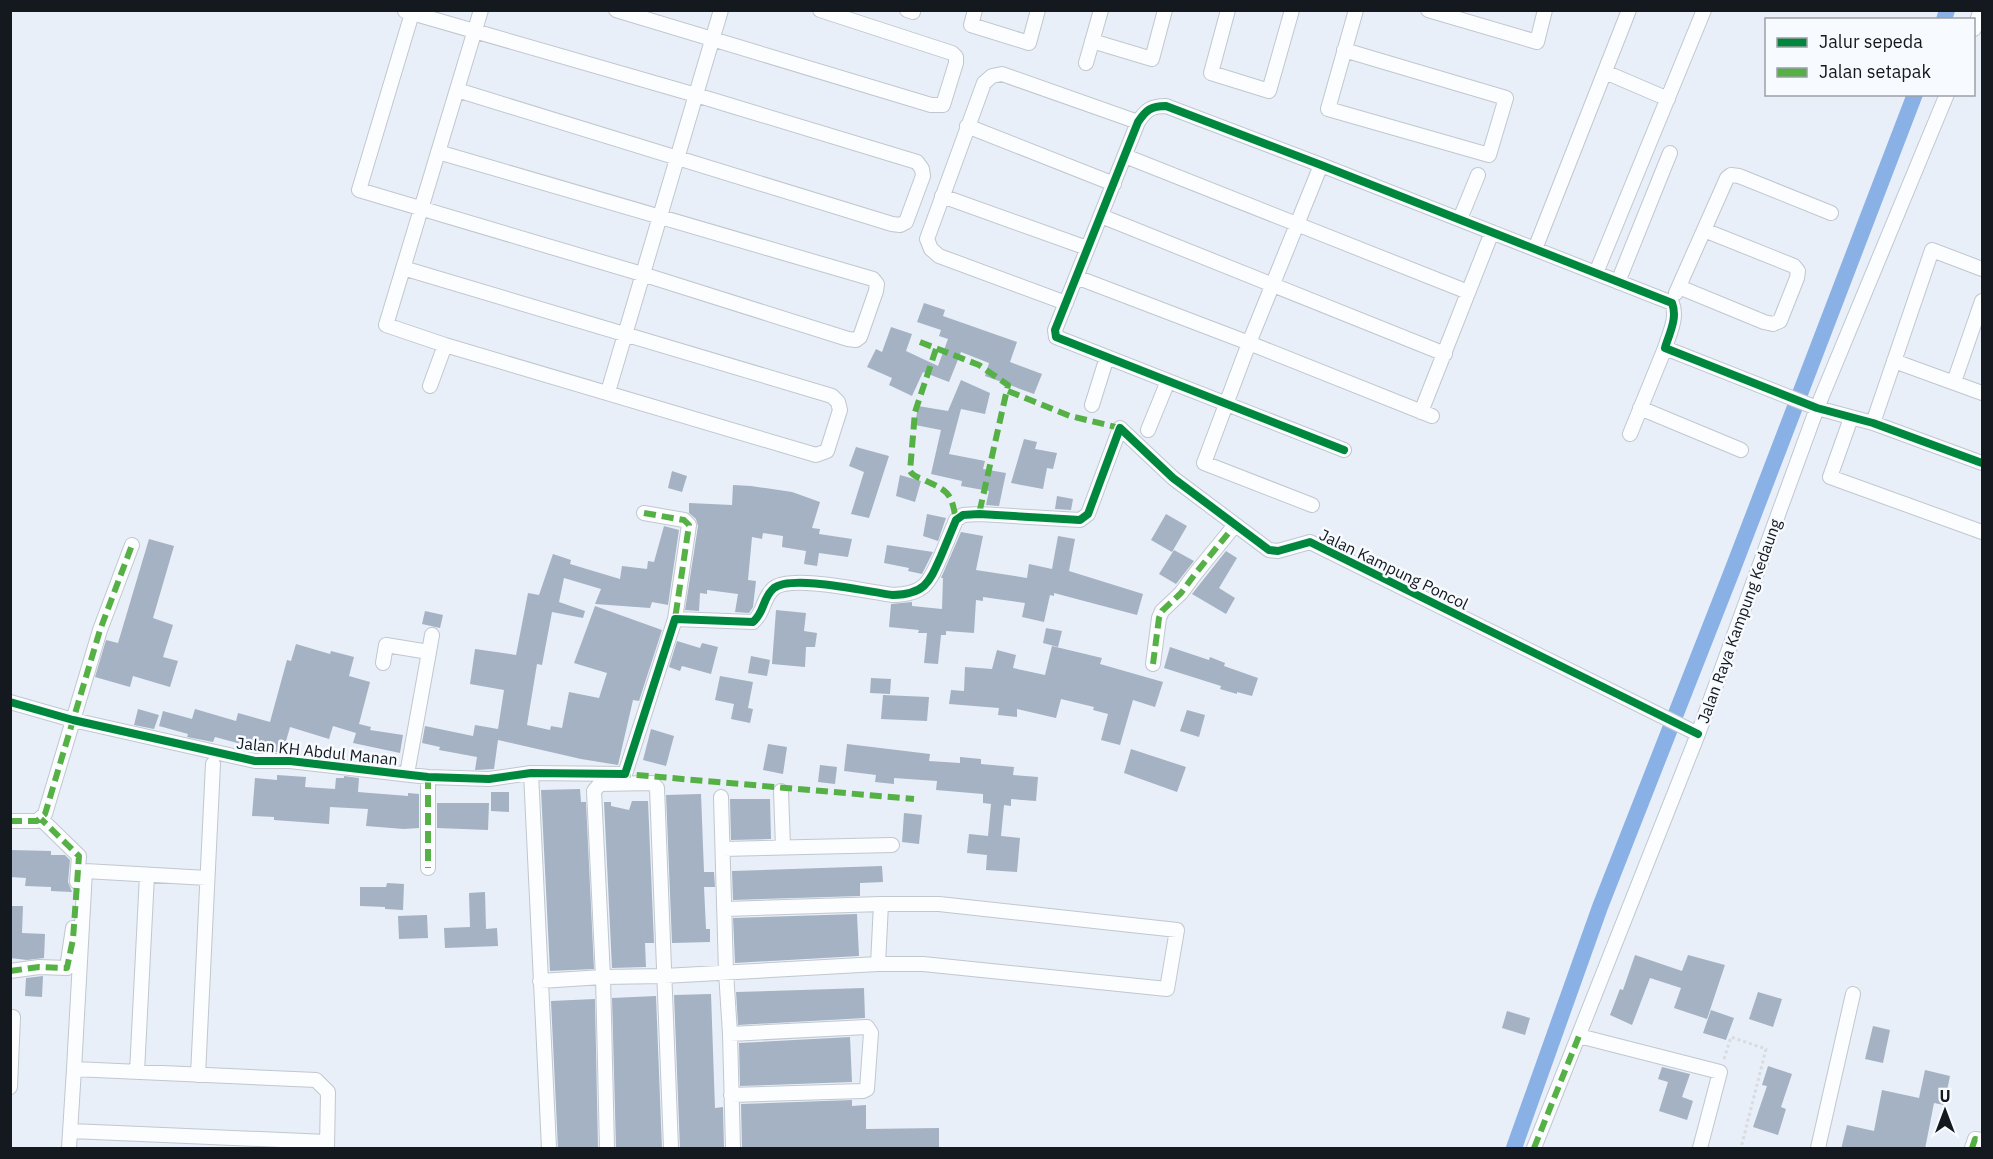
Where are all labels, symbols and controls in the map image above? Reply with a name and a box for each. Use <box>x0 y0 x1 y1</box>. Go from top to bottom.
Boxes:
legend <box>1765 18 1975 96</box>
text: Jalur sepeda <box>1819 30 1923 53</box>
text: Jalan setapak <box>1819 60 1931 83</box>
street label: Jalan Raya Kampung Kedaung <box>1693 516 1786 726</box>
street label: Jalan Kampung Poncol <box>1316 524 1472 614</box>
street label: Jalan KH Abdul Manan <box>235 733 399 769</box>
north arrow <box>1915 1081 1975 1141</box>
text: U <box>1939 1086 1951 1106</box>

